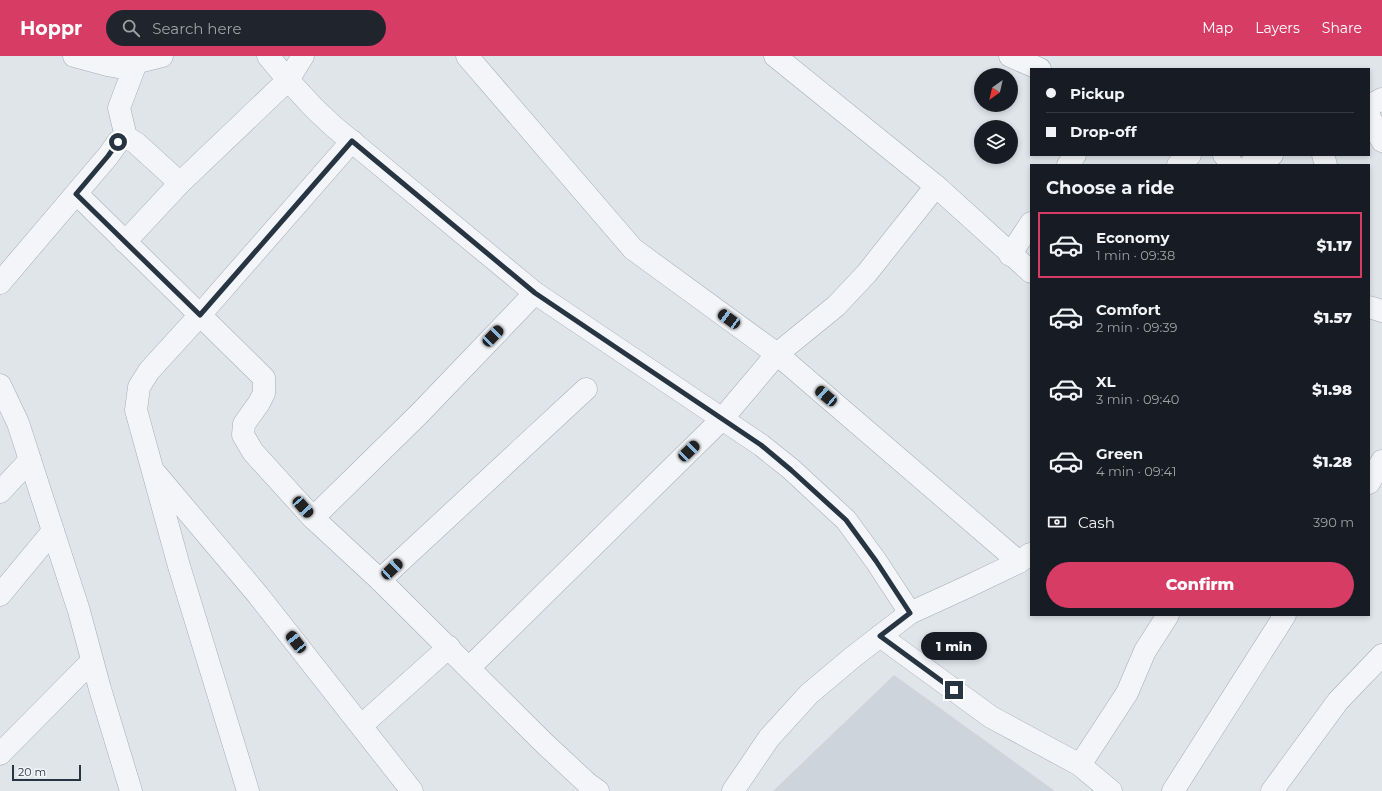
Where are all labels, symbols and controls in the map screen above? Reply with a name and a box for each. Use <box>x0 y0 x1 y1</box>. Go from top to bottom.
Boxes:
search box <box>106 10 386 46</box>
text: Hoppr <box>20 17 82 40</box>
icon: search <box>120 17 142 39</box>
text: Search here <box>152 19 241 38</box>
text: Map <box>1202 19 1233 37</box>
text: Layers <box>1255 19 1300 37</box>
text: Share <box>1322 19 1362 37</box>
north arrow <box>974 68 1018 112</box>
map controls <box>974 68 1018 164</box>
text: Pickup <box>1070 84 1125 103</box>
button: layers <box>974 120 1018 164</box>
text: Drop-off <box>1070 122 1137 141</box>
route start <box>109 133 127 151</box>
text: Choose a ride <box>1046 177 1174 199</box>
icon: car <box>1048 227 1084 263</box>
text: Economy <box>1096 228 1169 247</box>
text: $1.17 <box>1317 236 1352 255</box>
text: 1 min · 09:38 <box>1096 247 1175 263</box>
icon: car <box>1048 299 1084 335</box>
text: Comfort <box>1096 300 1161 319</box>
car <box>716 307 742 331</box>
text: $1.57 <box>1314 308 1352 327</box>
text: 2 min · 09:39 <box>1096 319 1177 335</box>
car <box>480 323 506 349</box>
icon: car <box>1048 371 1084 407</box>
text: XL <box>1096 372 1115 391</box>
text: $1.98 <box>1312 380 1352 399</box>
car <box>813 384 839 408</box>
text: 3 min · 09:40 <box>1096 391 1179 407</box>
car <box>676 438 702 464</box>
icon: car <box>1048 443 1084 479</box>
text: Green <box>1096 444 1143 463</box>
text: $1.28 <box>1313 452 1352 471</box>
text: 4 min · 09:41 <box>1096 463 1176 479</box>
car <box>291 494 315 520</box>
icon: cash <box>1046 511 1068 533</box>
text: Cash <box>1078 513 1115 532</box>
text: 390 m <box>1313 514 1354 530</box>
car <box>379 556 405 582</box>
button: Confirm <box>1046 562 1354 608</box>
car <box>284 629 308 655</box>
callout: 1 min <box>921 632 987 660</box>
text: 1 min <box>936 638 972 654</box>
route end <box>945 681 963 699</box>
scale bar <box>12 763 81 782</box>
text: 20 m <box>18 765 46 779</box>

